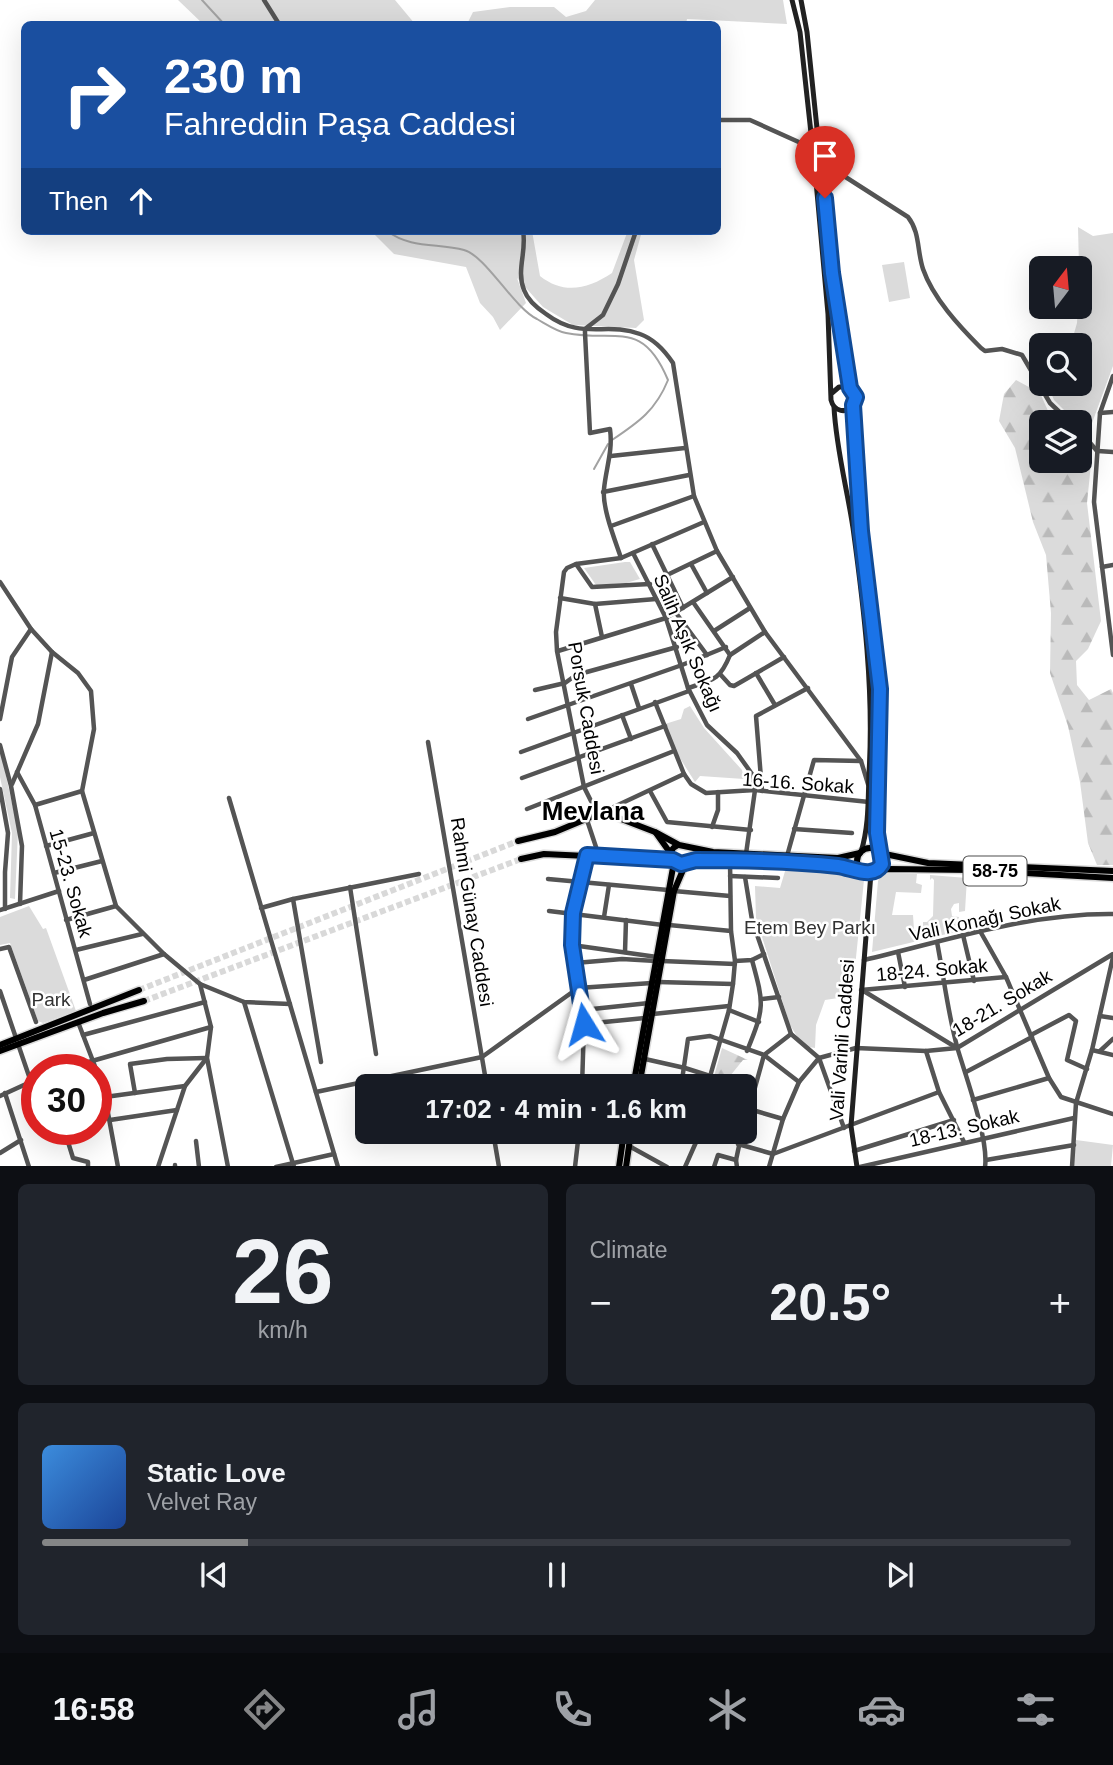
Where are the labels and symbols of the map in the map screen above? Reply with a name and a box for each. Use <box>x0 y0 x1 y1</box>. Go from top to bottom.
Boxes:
pin <box>795 126 855 198</box>
north arrow <box>1029 256 1092 318</box>
street label: Salih Aşık Sokağı <box>649 571 727 715</box>
street label: Porsuk Caddesi <box>564 640 608 776</box>
street label: 16-16. Sokak <box>741 769 855 797</box>
district label: Mevlana <box>542 796 645 826</box>
street label: Rahmi Günay Caddesi <box>447 816 497 1008</box>
street label: 15-23. Sokak <box>45 826 97 940</box>
road number: 58-75 <box>964 856 1026 886</box>
street label: Vali Konağı Sokak <box>908 893 1063 945</box>
park label: Etem Bey Parkı <box>744 917 876 938</box>
street label: 18-24. Sokak <box>875 955 989 985</box>
street label: Vali Varinli Caddesi <box>826 958 858 1122</box>
street label: 18-21. Sokak <box>949 965 1056 1041</box>
position arrow <box>547 987 621 1061</box>
park label: Park <box>31 989 71 1010</box>
speed limit sign: 30 <box>21 1054 112 1145</box>
street label: 18-13. Sokak <box>907 1105 1021 1151</box>

